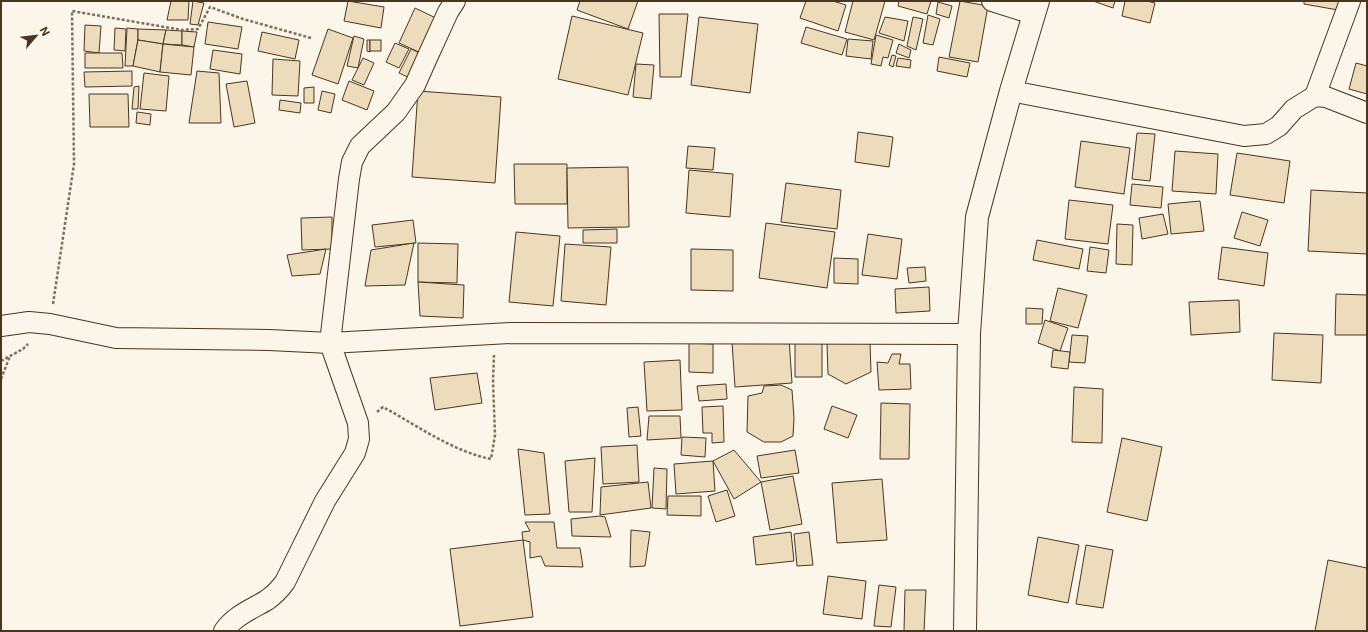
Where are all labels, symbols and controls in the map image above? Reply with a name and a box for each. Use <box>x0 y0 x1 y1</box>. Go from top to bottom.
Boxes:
north arrow <box>16 16 56 56</box>
text: N <box>37 24 53 38</box>

